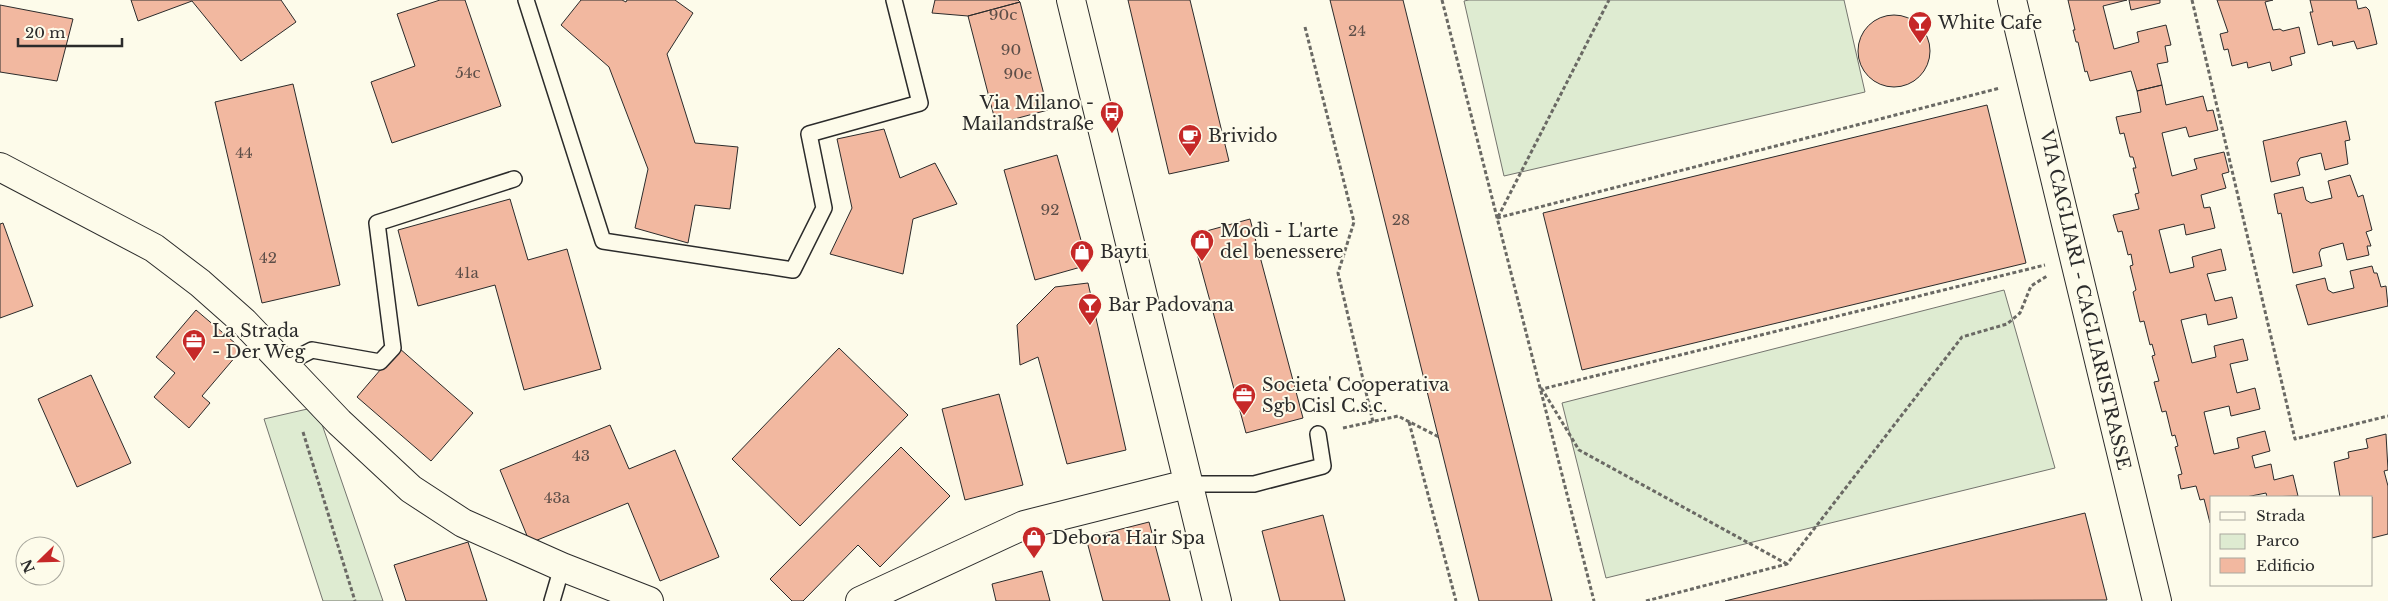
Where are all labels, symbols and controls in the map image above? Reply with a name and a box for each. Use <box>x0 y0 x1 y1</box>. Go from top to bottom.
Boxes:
house number: 90c <box>989 5 1017 24</box>
bar icon: White Cafe <box>1907 10 1933 44</box>
place label: White Cafe <box>1937 12 2042 34</box>
scale bar <box>18 15 121 47</box>
house number: 24 <box>1348 21 1366 40</box>
text: 20 m <box>25 23 65 42</box>
house number: 90 <box>1001 40 1021 59</box>
house number: 54c <box>455 63 481 82</box>
house number: 90e <box>1004 64 1032 83</box>
place label: Via Milano - Mailandstraße <box>962 92 1094 135</box>
bus stop icon: Via Milano - Mailandstraße <box>1099 100 1125 134</box>
cafe icon: Brivido <box>1177 123 1203 157</box>
place label: Brivido <box>1208 125 1277 147</box>
street label: VIA CAGLIARI - CAGLIARISTRASSE <box>2035 127 2135 472</box>
house number: 44 <box>235 143 253 162</box>
house number: 92 <box>1041 200 1059 219</box>
house number: 28 <box>1392 210 1410 229</box>
place label: Modì - L'arte del benessere <box>1220 220 1344 263</box>
shop icon: Modì - L'arte del benessere <box>1189 228 1215 262</box>
shop icon: Bayti <box>1069 239 1095 273</box>
place label: Bayti <box>1100 241 1148 263</box>
house number: 42 <box>259 248 277 267</box>
house number: 41a <box>455 263 480 282</box>
bar icon: Bar Padovana <box>1077 292 1103 326</box>
place label: Bar Padovana <box>1108 294 1234 316</box>
place label: La Strada - Der Weg <box>212 320 305 363</box>
office icon: La Strada - Der Weg <box>181 328 207 362</box>
place label: Societa' Cooperativa Sgb Cisl C.s.c. <box>1262 374 1449 417</box>
office icon: Societa' Cooperativa Sgb Cisl C.s.c. <box>1231 382 1257 416</box>
house number: 43 <box>572 446 590 465</box>
house number: 43a <box>544 488 571 507</box>
legend <box>2210 496 2373 586</box>
text: Strada <box>2256 506 2306 525</box>
shop icon: Debora Hair Spa <box>1021 525 1047 559</box>
place label: Debora Hair Spa <box>1052 527 1205 549</box>
text: Parco <box>2256 531 2299 550</box>
north arrow <box>15 536 65 586</box>
text: Edificio <box>2256 556 2315 575</box>
text: N <box>17 557 39 576</box>

